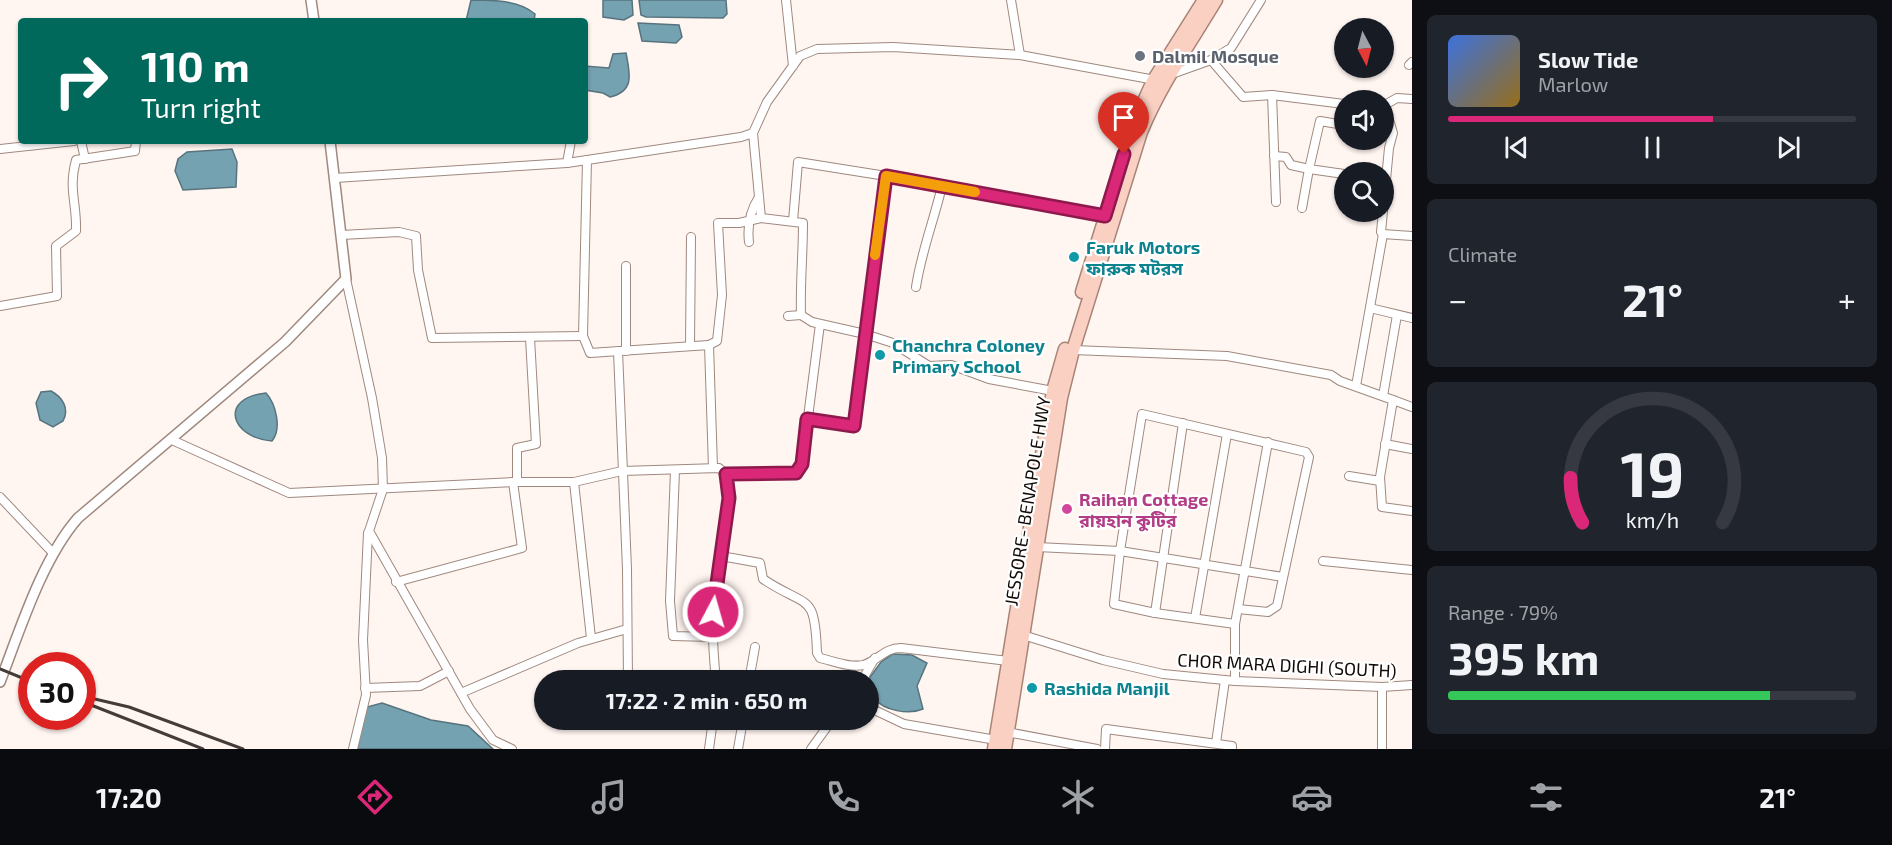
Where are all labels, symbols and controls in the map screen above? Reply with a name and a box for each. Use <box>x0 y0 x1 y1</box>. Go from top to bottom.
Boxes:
north arrow <box>1334 18 1394 78</box>
map controls <box>1334 18 1394 222</box>
text: 110 m <box>141 40 250 90</box>
icon: right <box>42 42 120 120</box>
place label: Dalmil Mosque <box>1152 45 1279 67</box>
text: Slow Tide <box>1538 46 1638 72</box>
marker: Dalmil Mosque <box>1133 49 1147 63</box>
text: Marlow <box>1538 72 1608 96</box>
button: sound <box>1334 90 1394 150</box>
text: Turn right <box>141 91 261 123</box>
pin <box>1098 92 1149 154</box>
icon: arrive <box>1107 101 1140 134</box>
icon: previous <box>1500 131 1533 164</box>
icon: pause <box>1636 131 1669 164</box>
icon: next <box>1772 131 1805 164</box>
button: search <box>1334 162 1394 222</box>
place label: Faruk Motors ফারুক মটরস <box>1085 236 1200 279</box>
text: Climate <box>1448 242 1517 266</box>
marker: Faruk Motors ফারুক মটরস <box>1067 250 1081 264</box>
text: 21° <box>1622 272 1683 326</box>
text: − <box>1448 279 1467 319</box>
text: + <box>1838 279 1856 319</box>
place label: Chanchra Coloney Primary School <box>892 334 1046 377</box>
marker: Chanchra Coloney Primary School <box>873 348 887 362</box>
street label: JESSORE- BENAPOLE HWY <box>1000 394 1055 607</box>
text: 19 <box>1620 435 1684 510</box>
place label: Raihan Cottage রায়হান কুটির <box>1078 488 1208 532</box>
marker: Raihan Cottage রায়হান কুটির <box>1060 502 1074 516</box>
text: km/h <box>1625 508 1679 533</box>
position arrow <box>681 580 745 644</box>
text: Range · 79% <box>1448 600 1558 624</box>
text: 395 km <box>1448 630 1599 684</box>
street label: CHOR MARA DIGHI (SOUTH) <box>1177 648 1397 682</box>
speed limit sign: 30 <box>18 652 96 730</box>
place label: Rashida Manjil <box>1044 677 1170 699</box>
marker: Rashida Manjil <box>1025 681 1039 695</box>
text: 17:22 · 2 min · 650 m <box>606 687 807 713</box>
icon: directions <box>354 776 396 818</box>
icon: music <box>588 776 630 818</box>
icon: phone <box>822 776 864 818</box>
icon: climate <box>1057 776 1099 818</box>
icon: car <box>1291 776 1333 818</box>
icon: filters <box>1525 776 1567 818</box>
text: 17:20 <box>96 781 162 813</box>
text: 21° <box>1759 781 1796 813</box>

